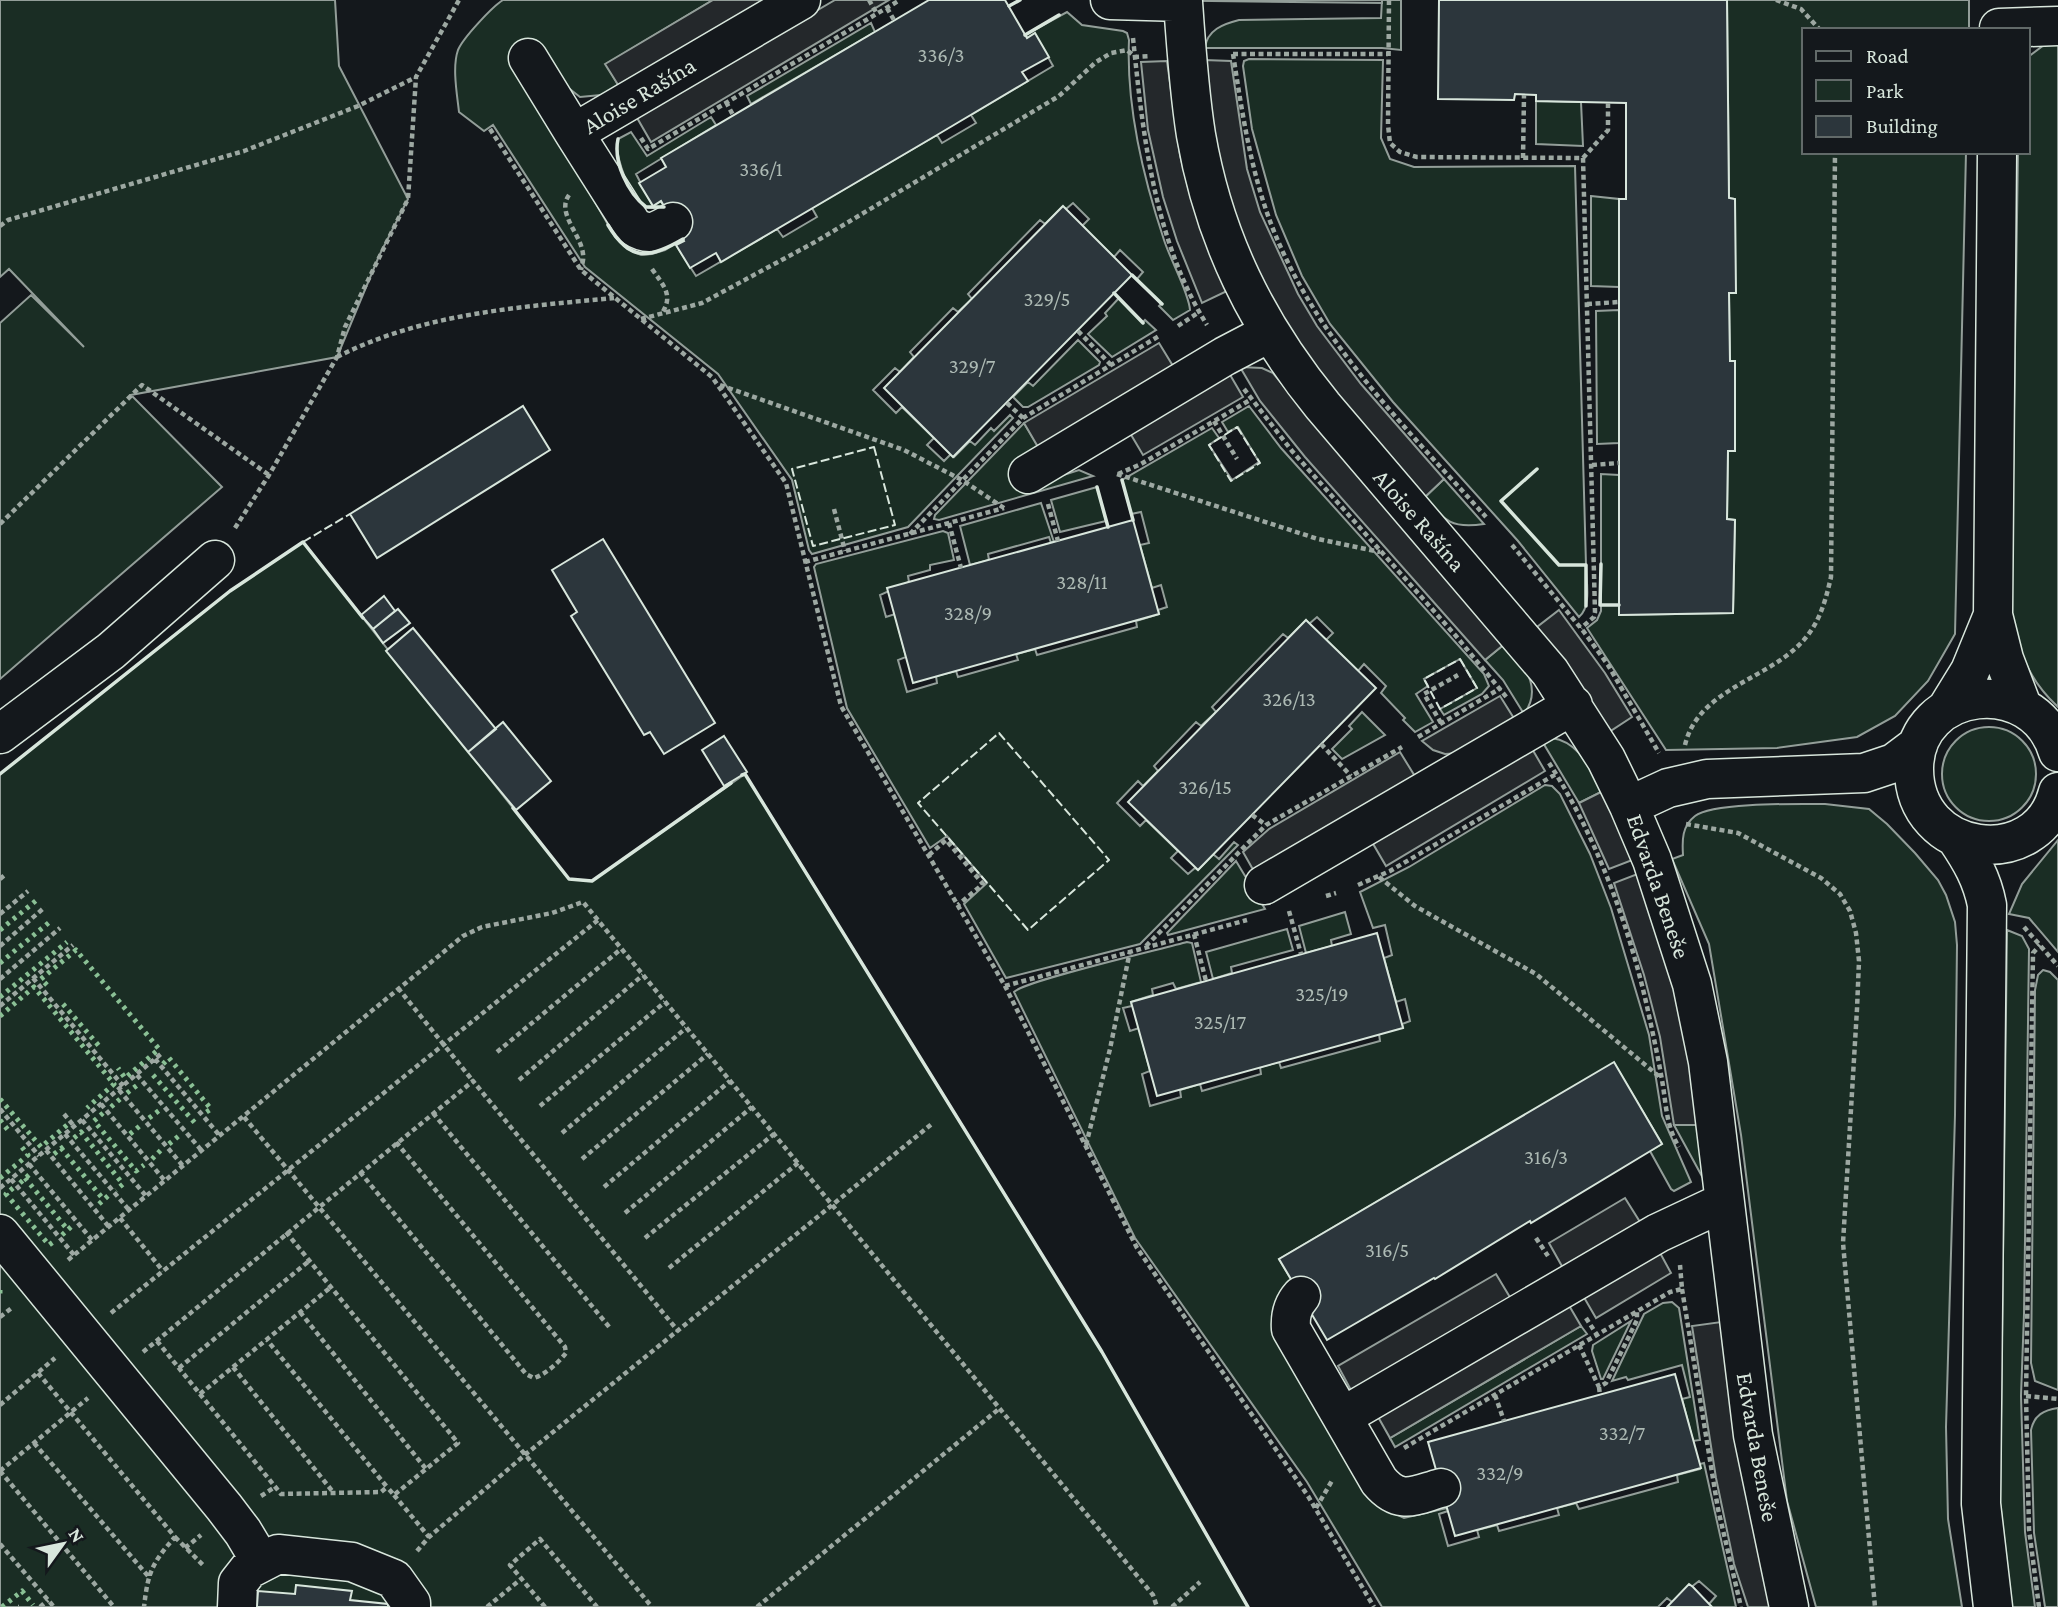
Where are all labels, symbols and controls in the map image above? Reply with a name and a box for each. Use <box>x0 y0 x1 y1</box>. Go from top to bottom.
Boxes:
legend <box>1802 28 2030 154</box>
house number: 336/3 <box>918 43 964 67</box>
text: Road <box>1866 44 1909 68</box>
street label: Aloise Rašína <box>578 51 700 139</box>
text: Park <box>1866 79 1903 103</box>
text: Building <box>1866 114 1938 138</box>
house number: 336/1 <box>739 157 783 181</box>
house number: 329/5 <box>1024 287 1070 311</box>
house number: 329/7 <box>949 354 996 378</box>
street label: Aloise Rašína <box>1368 463 1472 577</box>
house number: 328/11 <box>1056 570 1108 594</box>
house number: 328/9 <box>944 601 992 625</box>
house number: 326/13 <box>1262 687 1316 711</box>
house number: 326/15 <box>1178 775 1232 799</box>
street label: Edvarda Beneše <box>1622 810 1696 962</box>
house number: 325/19 <box>1295 982 1349 1006</box>
house number: 325/17 <box>1194 1010 1247 1034</box>
house number: 316/3 <box>1524 1145 1568 1169</box>
house number: 316/5 <box>1365 1238 1409 1262</box>
street label: Edvarda Beneše <box>1732 1370 1784 1524</box>
house number: 332/7 <box>1599 1421 1646 1445</box>
house number: 332/9 <box>1476 1461 1524 1485</box>
north arrow <box>28 1509 98 1579</box>
text: N <box>65 1524 89 1546</box>

